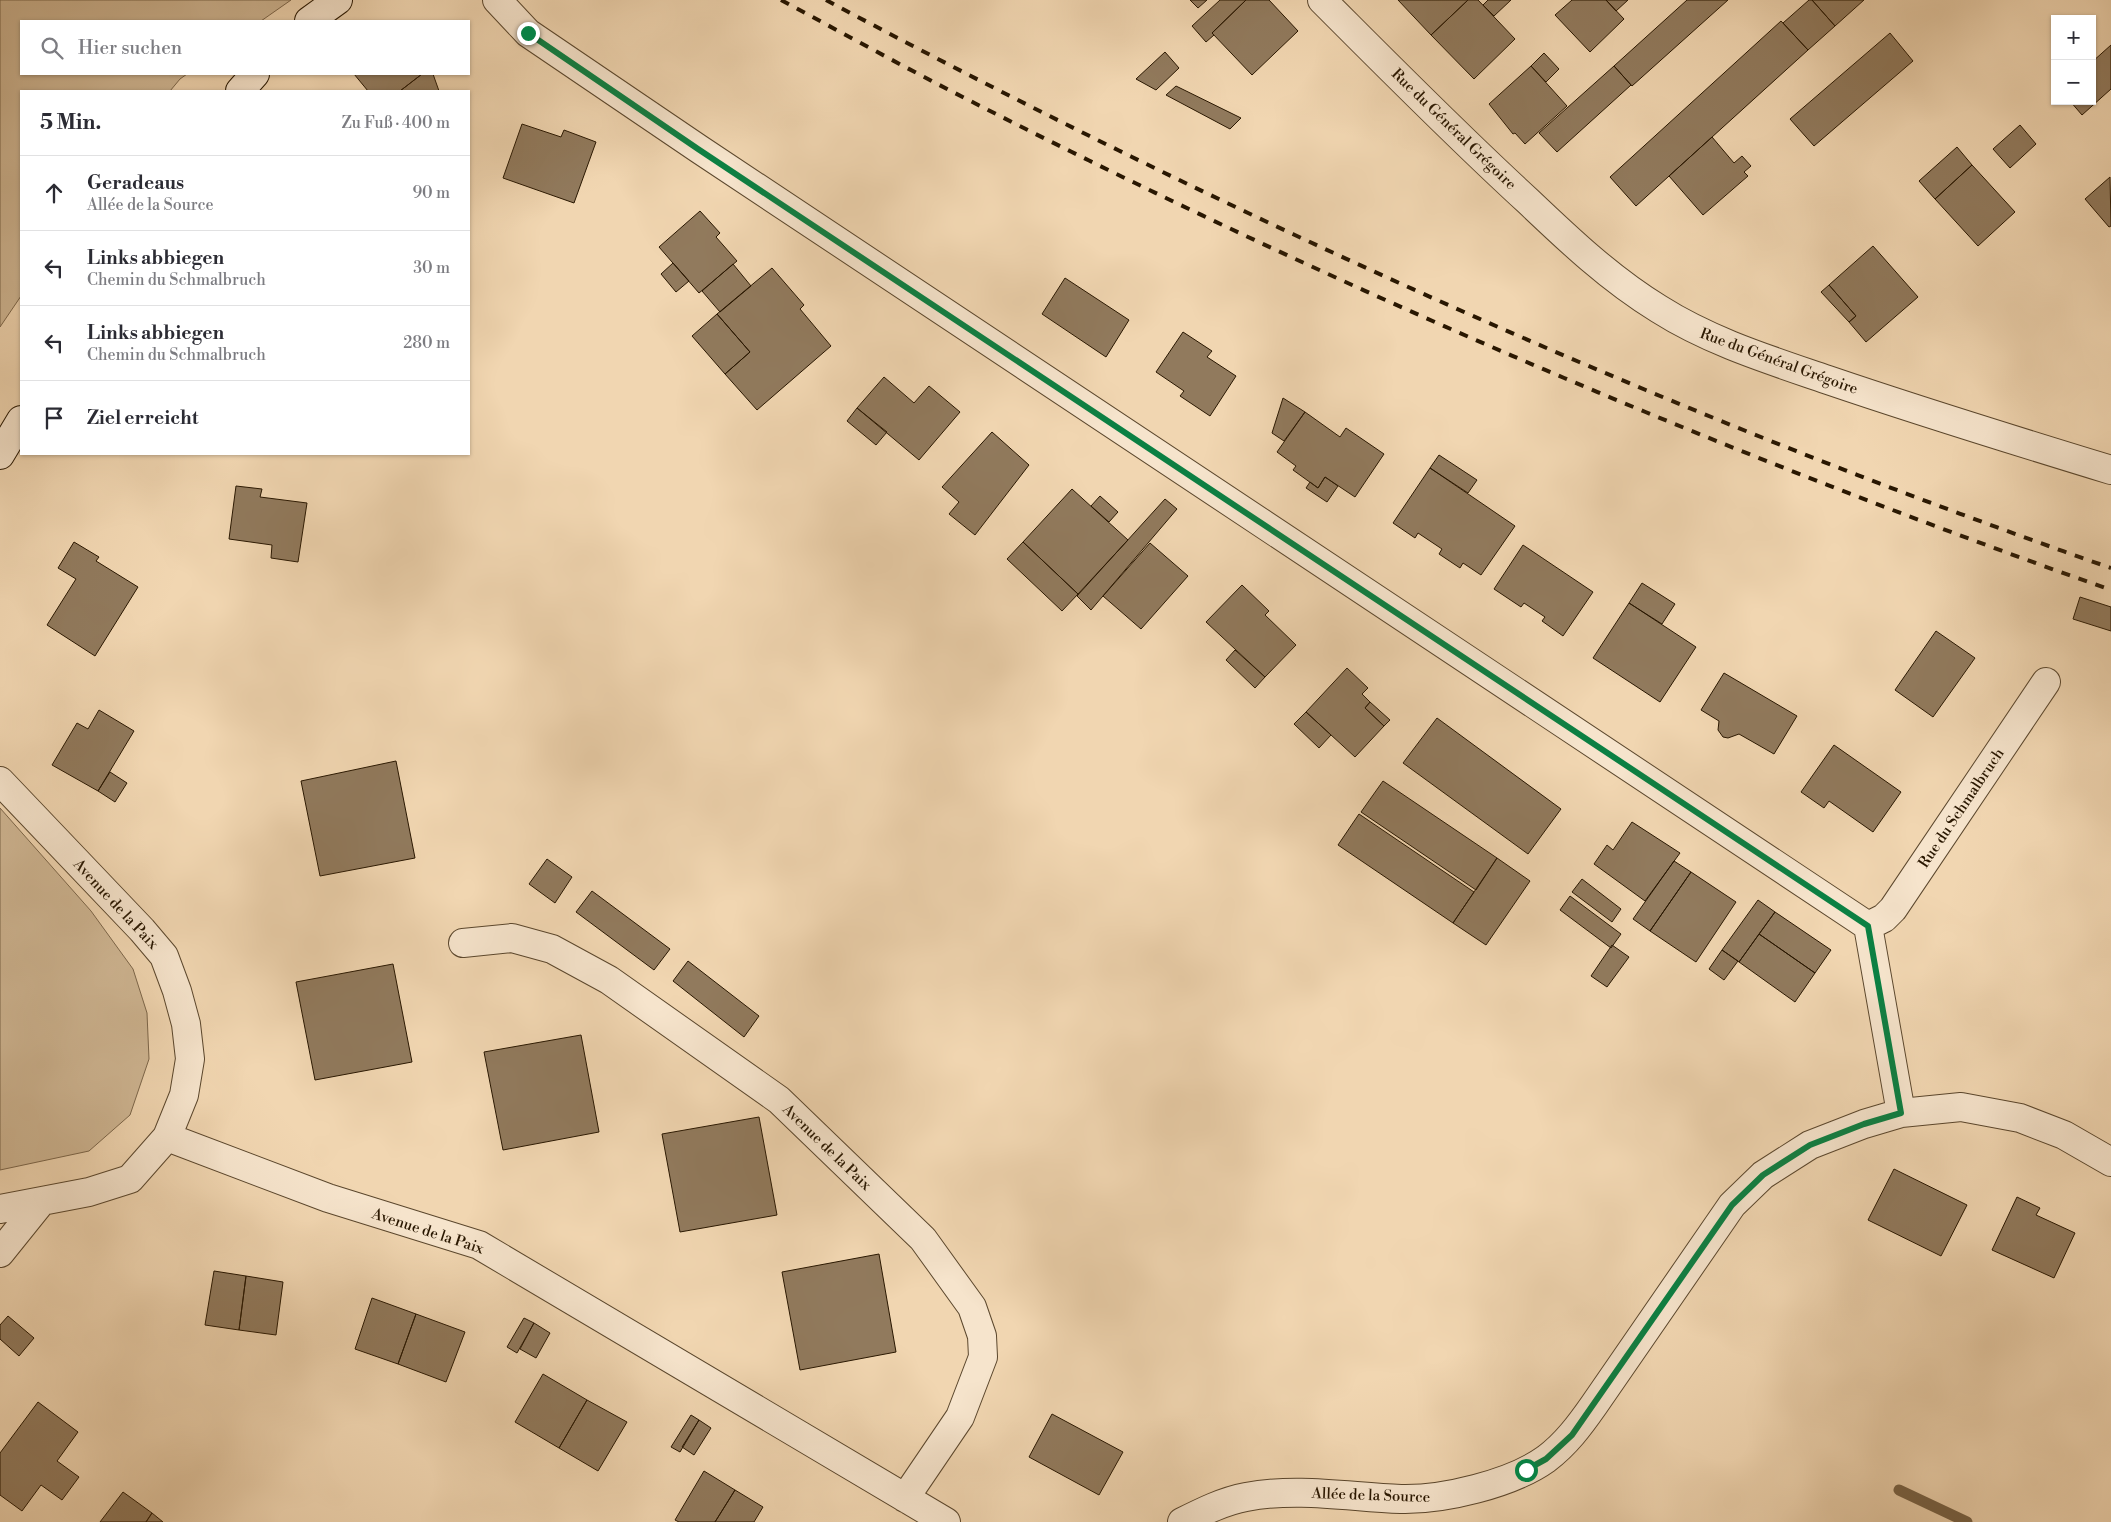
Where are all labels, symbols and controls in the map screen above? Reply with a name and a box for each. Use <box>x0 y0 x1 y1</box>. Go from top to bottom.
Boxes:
map controls <box>2051 15 2096 105</box>
button: + <box>2051 15 2096 60</box>
search box <box>20 20 470 75</box>
route end <box>517 22 540 45</box>
icon: search <box>38 34 66 62</box>
text: Hier suchen <box>78 36 182 60</box>
button: − <box>2051 60 2096 105</box>
street label: Rue du Général Grégoire <box>1387 65 1520 194</box>
text: 5 Min. <box>40 110 101 136</box>
text: Zu Fuß · 400 m <box>341 113 450 133</box>
text: Geradeaus <box>87 171 184 195</box>
icon: ahead <box>40 179 68 207</box>
text: 90 m <box>412 183 450 203</box>
text: Allée de la Source <box>87 195 214 215</box>
text: Links abbiegen <box>87 246 224 270</box>
icon: left <box>40 254 68 282</box>
text: 30 m <box>413 258 450 278</box>
text: Chemin du Schmalbruch <box>87 270 266 290</box>
text: Links abbiegen <box>87 321 224 345</box>
street label: Rue du Général Grégoire <box>1697 324 1860 399</box>
icon: left <box>40 329 68 357</box>
text: 280 m <box>403 333 450 353</box>
text: Chemin du Schmalbruch <box>87 345 266 365</box>
icon: arrive <box>40 404 68 432</box>
text: Ziel erreicht <box>87 406 198 430</box>
street label: Rue du Schmalbruch <box>1914 745 2009 872</box>
street label: Avenue de la Paix <box>68 855 163 954</box>
street label: Avenue de la Paix <box>777 1099 875 1195</box>
street label: Avenue de la Paix <box>369 1204 487 1259</box>
route start <box>1515 1459 1538 1482</box>
street label: Allée de la Source <box>1310 1484 1431 1507</box>

